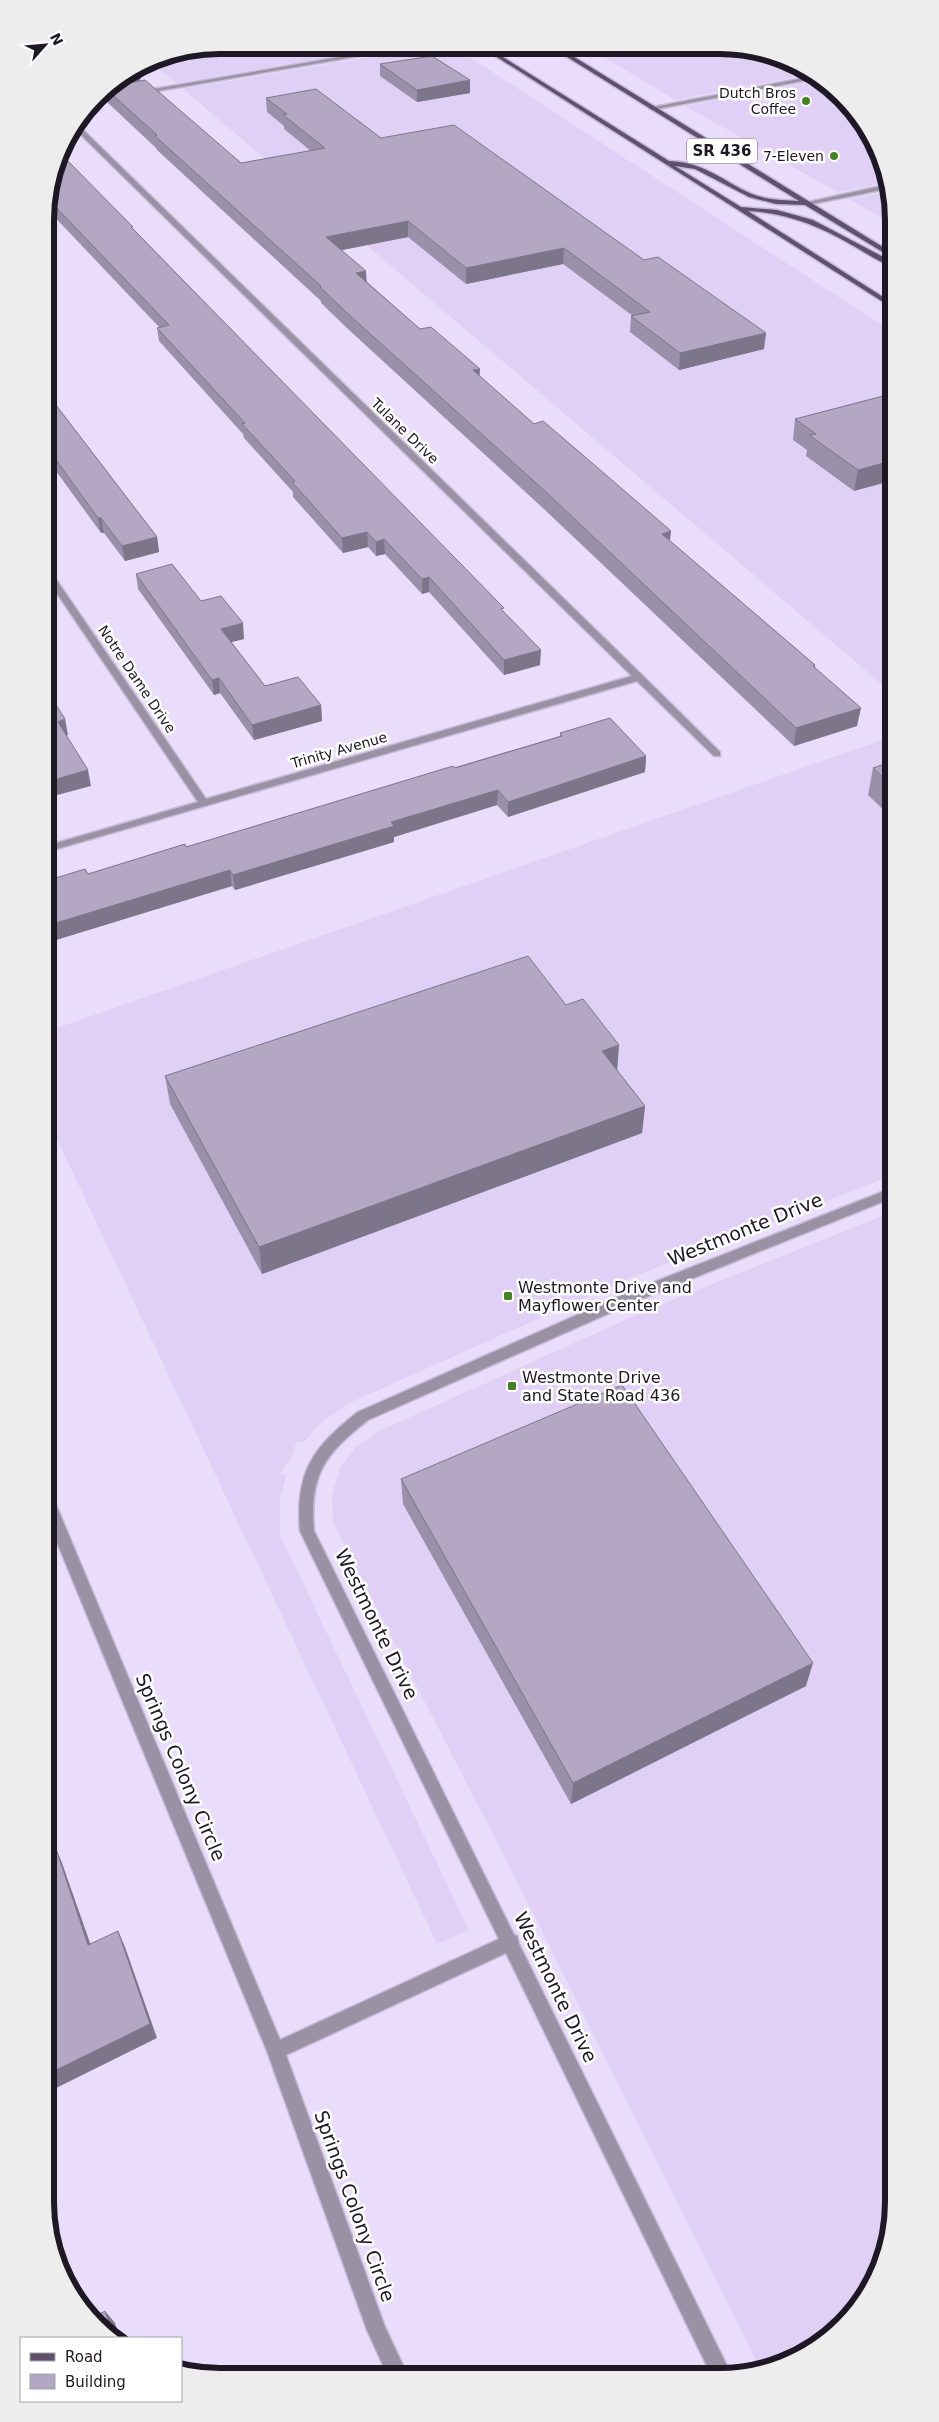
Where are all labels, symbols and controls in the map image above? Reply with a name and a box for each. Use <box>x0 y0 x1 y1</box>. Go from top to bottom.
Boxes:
north arrow <box>20 20 70 70</box>
text: N <box>47 30 66 48</box>
place label: Dutch Bros Coffee <box>719 85 796 117</box>
marker: Dutch Bros Coffee <box>800 95 812 107</box>
road number: SR 436 <box>687 138 757 164</box>
place label: 7-Eleven <box>763 148 824 164</box>
marker: 7-Eleven <box>828 150 840 162</box>
street label: Tulane Drive <box>367 394 442 467</box>
street label: Notre Dame Drive <box>95 622 179 736</box>
street label: Trinity Avenue <box>288 729 389 772</box>
street label: Westmonte Drive <box>665 1188 825 1270</box>
place label: Westmonte Drive and Mayflower Center <box>518 1278 692 1315</box>
marker: Westmonte Drive and Mayflower Center <box>502 1290 514 1302</box>
place label: Westmonte Drive and State Road 436 <box>522 1368 680 1405</box>
marker: Westmonte Drive and State Road 436 <box>506 1380 518 1392</box>
street label: Westmonte Drive <box>331 1545 423 1703</box>
street label: Springs Colony Circle <box>131 1670 231 1864</box>
street label: Westmonte Drive <box>510 1908 602 2066</box>
street label: Springs Colony Circle <box>310 2107 400 2305</box>
legend <box>20 2337 182 2402</box>
text: Road <box>65 2348 103 2366</box>
text: Building <box>65 2373 126 2391</box>

